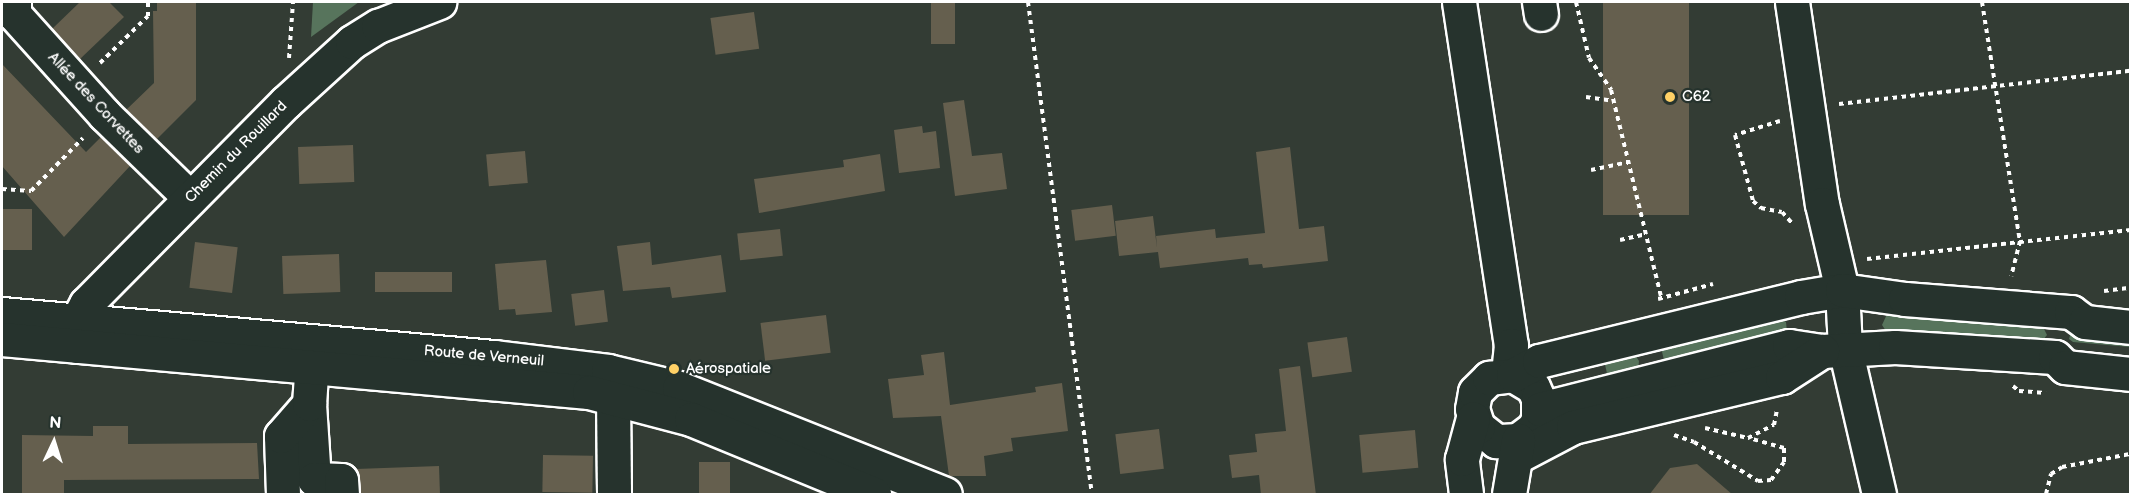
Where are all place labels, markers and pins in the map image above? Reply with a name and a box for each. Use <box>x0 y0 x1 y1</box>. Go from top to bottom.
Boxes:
place label: C62 <box>1682 88 1711 106</box>
marker: C62 <box>1663 90 1677 104</box>
place label: Aérospatiale <box>686 360 771 378</box>
marker: Aérospatiale <box>667 362 681 376</box>

